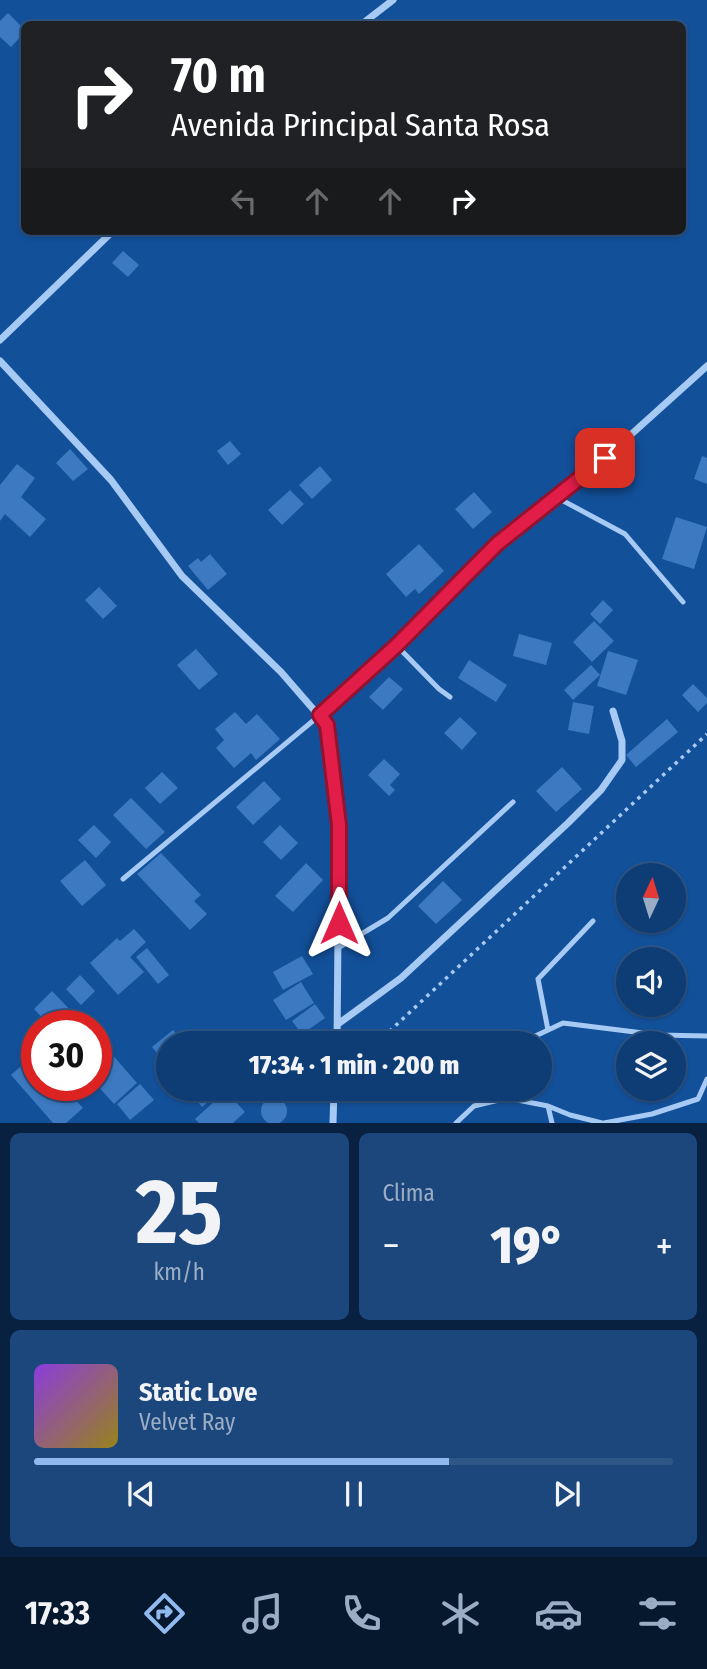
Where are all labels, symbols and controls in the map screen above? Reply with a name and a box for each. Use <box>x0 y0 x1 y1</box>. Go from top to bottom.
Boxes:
text: 70 m <box>171 46 266 105</box>
icon: right <box>56 49 147 140</box>
text: Avenida Principal Santa Rosa <box>171 106 550 144</box>
icon: left <box>225 182 263 220</box>
icon: ahead <box>298 182 336 220</box>
icon: ahead <box>371 182 409 220</box>
icon: right <box>444 182 482 220</box>
pin <box>575 428 635 488</box>
icon: arrive <box>586 439 624 477</box>
north arrow <box>616 863 686 933</box>
map controls <box>616 863 686 1101</box>
position arrow <box>302 886 376 960</box>
button: sound <box>616 947 686 1017</box>
speed limit sign: 30 <box>21 1010 112 1101</box>
button: layers <box>616 1031 686 1101</box>
text: 17:34 · 1 min · 200 m <box>249 1050 459 1081</box>
text: 25 <box>136 1158 223 1267</box>
text: Clima <box>383 1179 435 1207</box>
text: 19° <box>491 1214 565 1277</box>
text: − <box>383 1223 400 1269</box>
text: + <box>656 1223 673 1269</box>
text: km/h <box>154 1258 205 1286</box>
text: Static Love <box>139 1377 257 1408</box>
text: Velvet Ray <box>139 1408 235 1436</box>
icon: previous <box>122 1475 160 1513</box>
icon: pause <box>335 1475 373 1513</box>
icon: next <box>548 1475 586 1513</box>
icon: directions <box>140 1589 189 1638</box>
icon: music <box>238 1589 287 1638</box>
icon: phone <box>337 1589 386 1638</box>
icon: climate <box>436 1589 485 1638</box>
icon: car <box>534 1589 583 1638</box>
icon: filters <box>633 1589 682 1638</box>
text: 17:33 <box>25 1594 90 1632</box>

